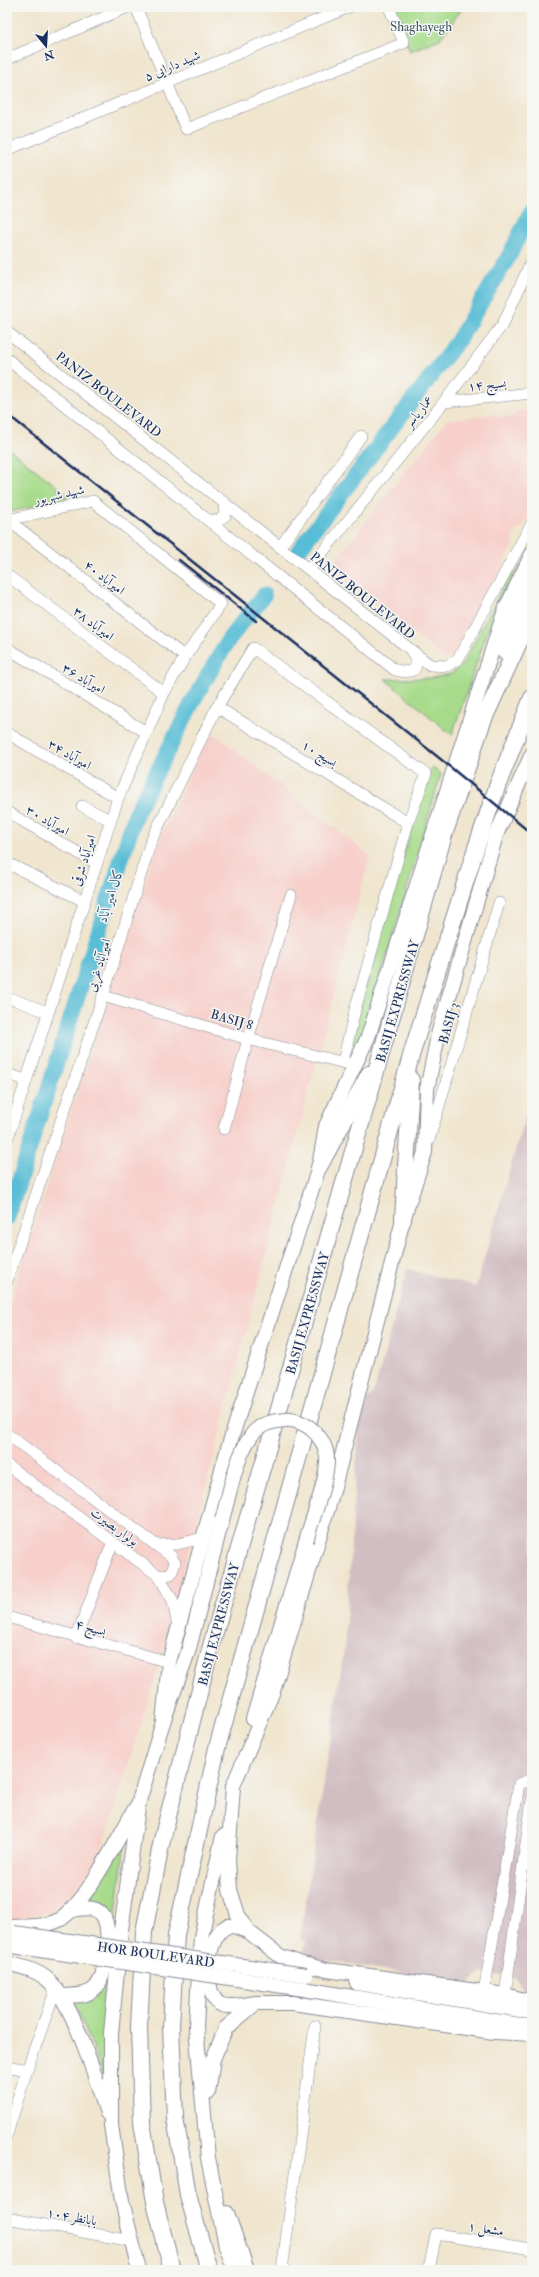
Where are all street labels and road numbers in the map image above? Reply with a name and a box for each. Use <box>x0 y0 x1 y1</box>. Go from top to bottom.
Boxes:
street label: شهید دارایی ۵ <box>142 47 203 85</box>
street label: PANIZ BOULEVARD <box>52 348 165 441</box>
street label: بسیج ۱۴ <box>467 375 507 398</box>
street label: عمار یاسر <box>400 392 437 433</box>
street label: شهید شهریور <box>31 481 86 509</box>
street label: PANIZ BOULEVARD <box>307 549 418 643</box>
street label: امیرآباد ۴۰ <box>81 557 128 599</box>
street label: امیرآباد ۳۸ <box>70 603 117 644</box>
street label: امیرآباد ۳۶ <box>59 660 108 698</box>
street label: امیرآباد ۳۴ <box>45 736 94 774</box>
street label: بسیج ۱۰ <box>297 737 340 773</box>
street label: امیرآباد ۳۰ <box>23 802 72 840</box>
street label: امیرآباد شرقی <box>68 833 100 888</box>
street label: امیرآباد غربی <box>83 937 116 994</box>
street label: BASIJ EXPRESSWAY <box>373 937 423 1064</box>
street label: BASIJ 3 <box>435 1001 462 1046</box>
street label: BASIJ 8 <box>209 1006 255 1034</box>
street label: BASIJ EXPRESSWAY <box>283 1249 333 1376</box>
street label: بولوار بصیرت <box>87 1504 142 1550</box>
street label: BASIJ EXPRESSWAY <box>195 1560 243 1688</box>
street label: بسیج ۴ <box>73 1616 108 1643</box>
street label: HOR BOULEVARD <box>96 1939 216 1971</box>
street label: بابانظر ۱۰۴ <box>46 2205 98 2229</box>
street label: مشعل ۱ <box>467 2218 505 2241</box>

